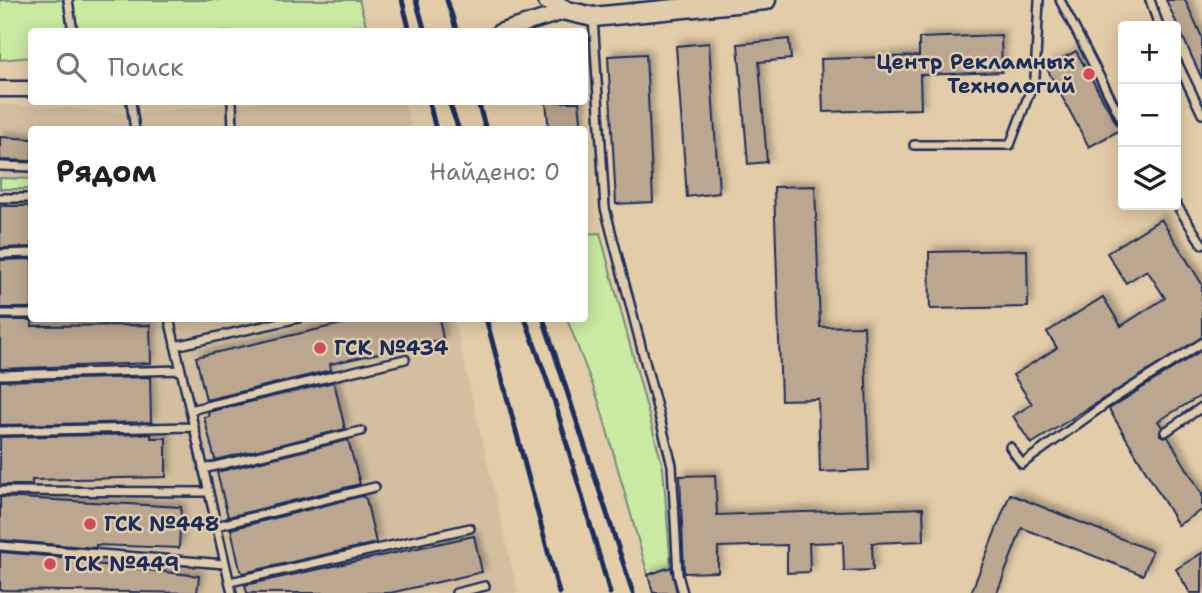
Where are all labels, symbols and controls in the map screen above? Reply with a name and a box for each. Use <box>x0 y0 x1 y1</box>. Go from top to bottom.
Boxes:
map controls <box>1118 21 1181 210</box>
button: + <box>1118 21 1181 84</box>
search box <box>28 28 588 105</box>
icon: search <box>52 48 90 86</box>
place label: Центр Рекламных Технологий <box>876 48 1075 100</box>
text: Поиск <box>108 49 184 84</box>
marker: Центр Рекламных Технологий <box>1081 66 1097 82</box>
button: − <box>1118 84 1181 147</box>
button: layers <box>1118 147 1181 210</box>
text: Рядом <box>56 151 156 192</box>
text: Найдено: 0 <box>430 157 560 187</box>
place label: ГСК №434 <box>334 334 449 362</box>
marker: ГСК №434 <box>312 340 328 356</box>
place label: ГСК №448 <box>104 510 220 538</box>
marker: ГСК №448 <box>82 516 98 532</box>
place label: ГСК №449 <box>64 550 179 578</box>
marker: ГСК №449 <box>42 556 58 572</box>

